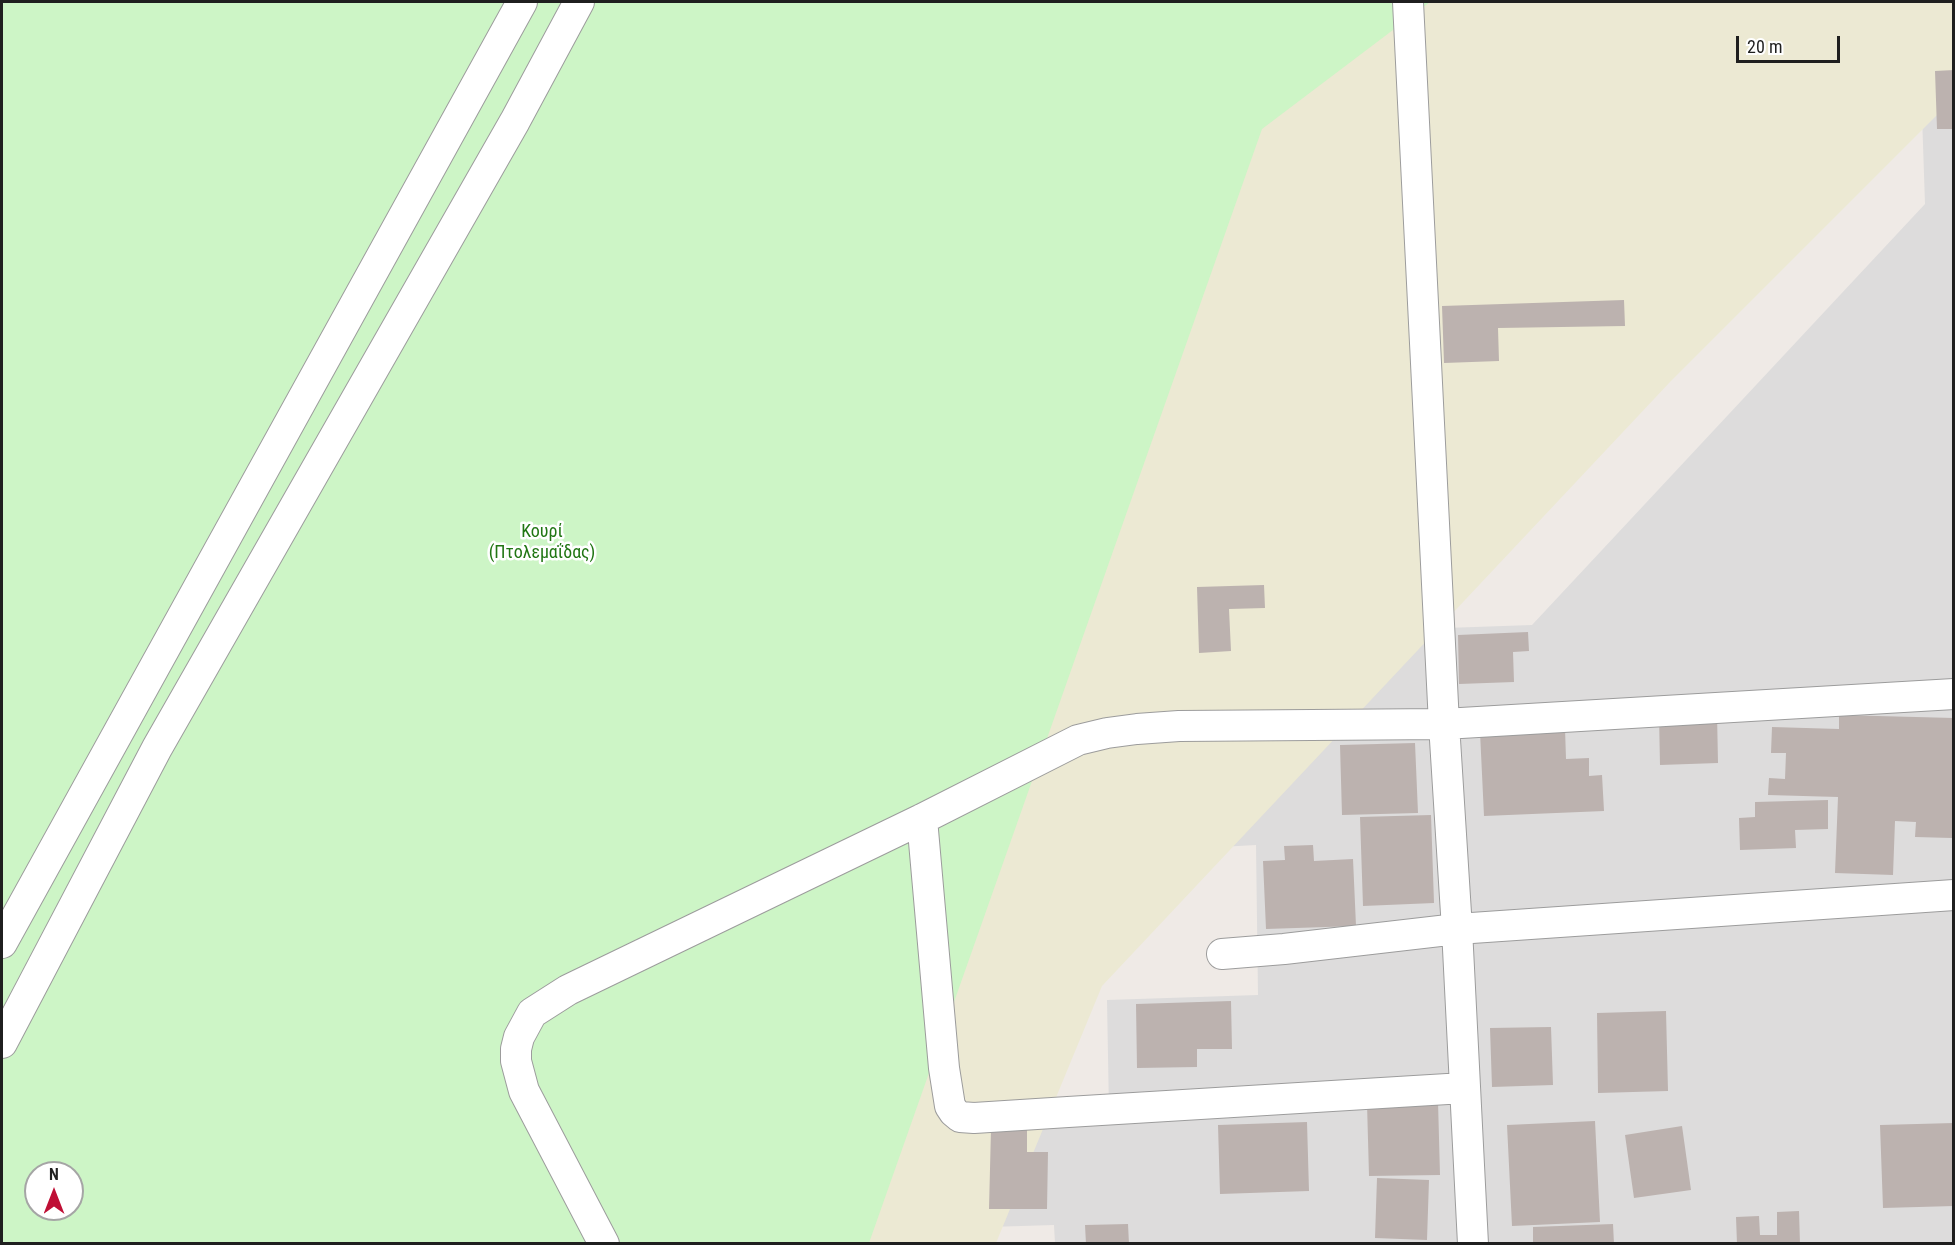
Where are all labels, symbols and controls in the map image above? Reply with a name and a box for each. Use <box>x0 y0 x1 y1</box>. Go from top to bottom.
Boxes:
scale bar <box>1739 24 1842 62</box>
text: 20 m <box>1747 36 1782 57</box>
park label: Κουρί (Πτολεμαΐδας) <box>489 521 595 564</box>
north arrow <box>24 1161 84 1221</box>
text: N <box>49 1165 59 1184</box>

